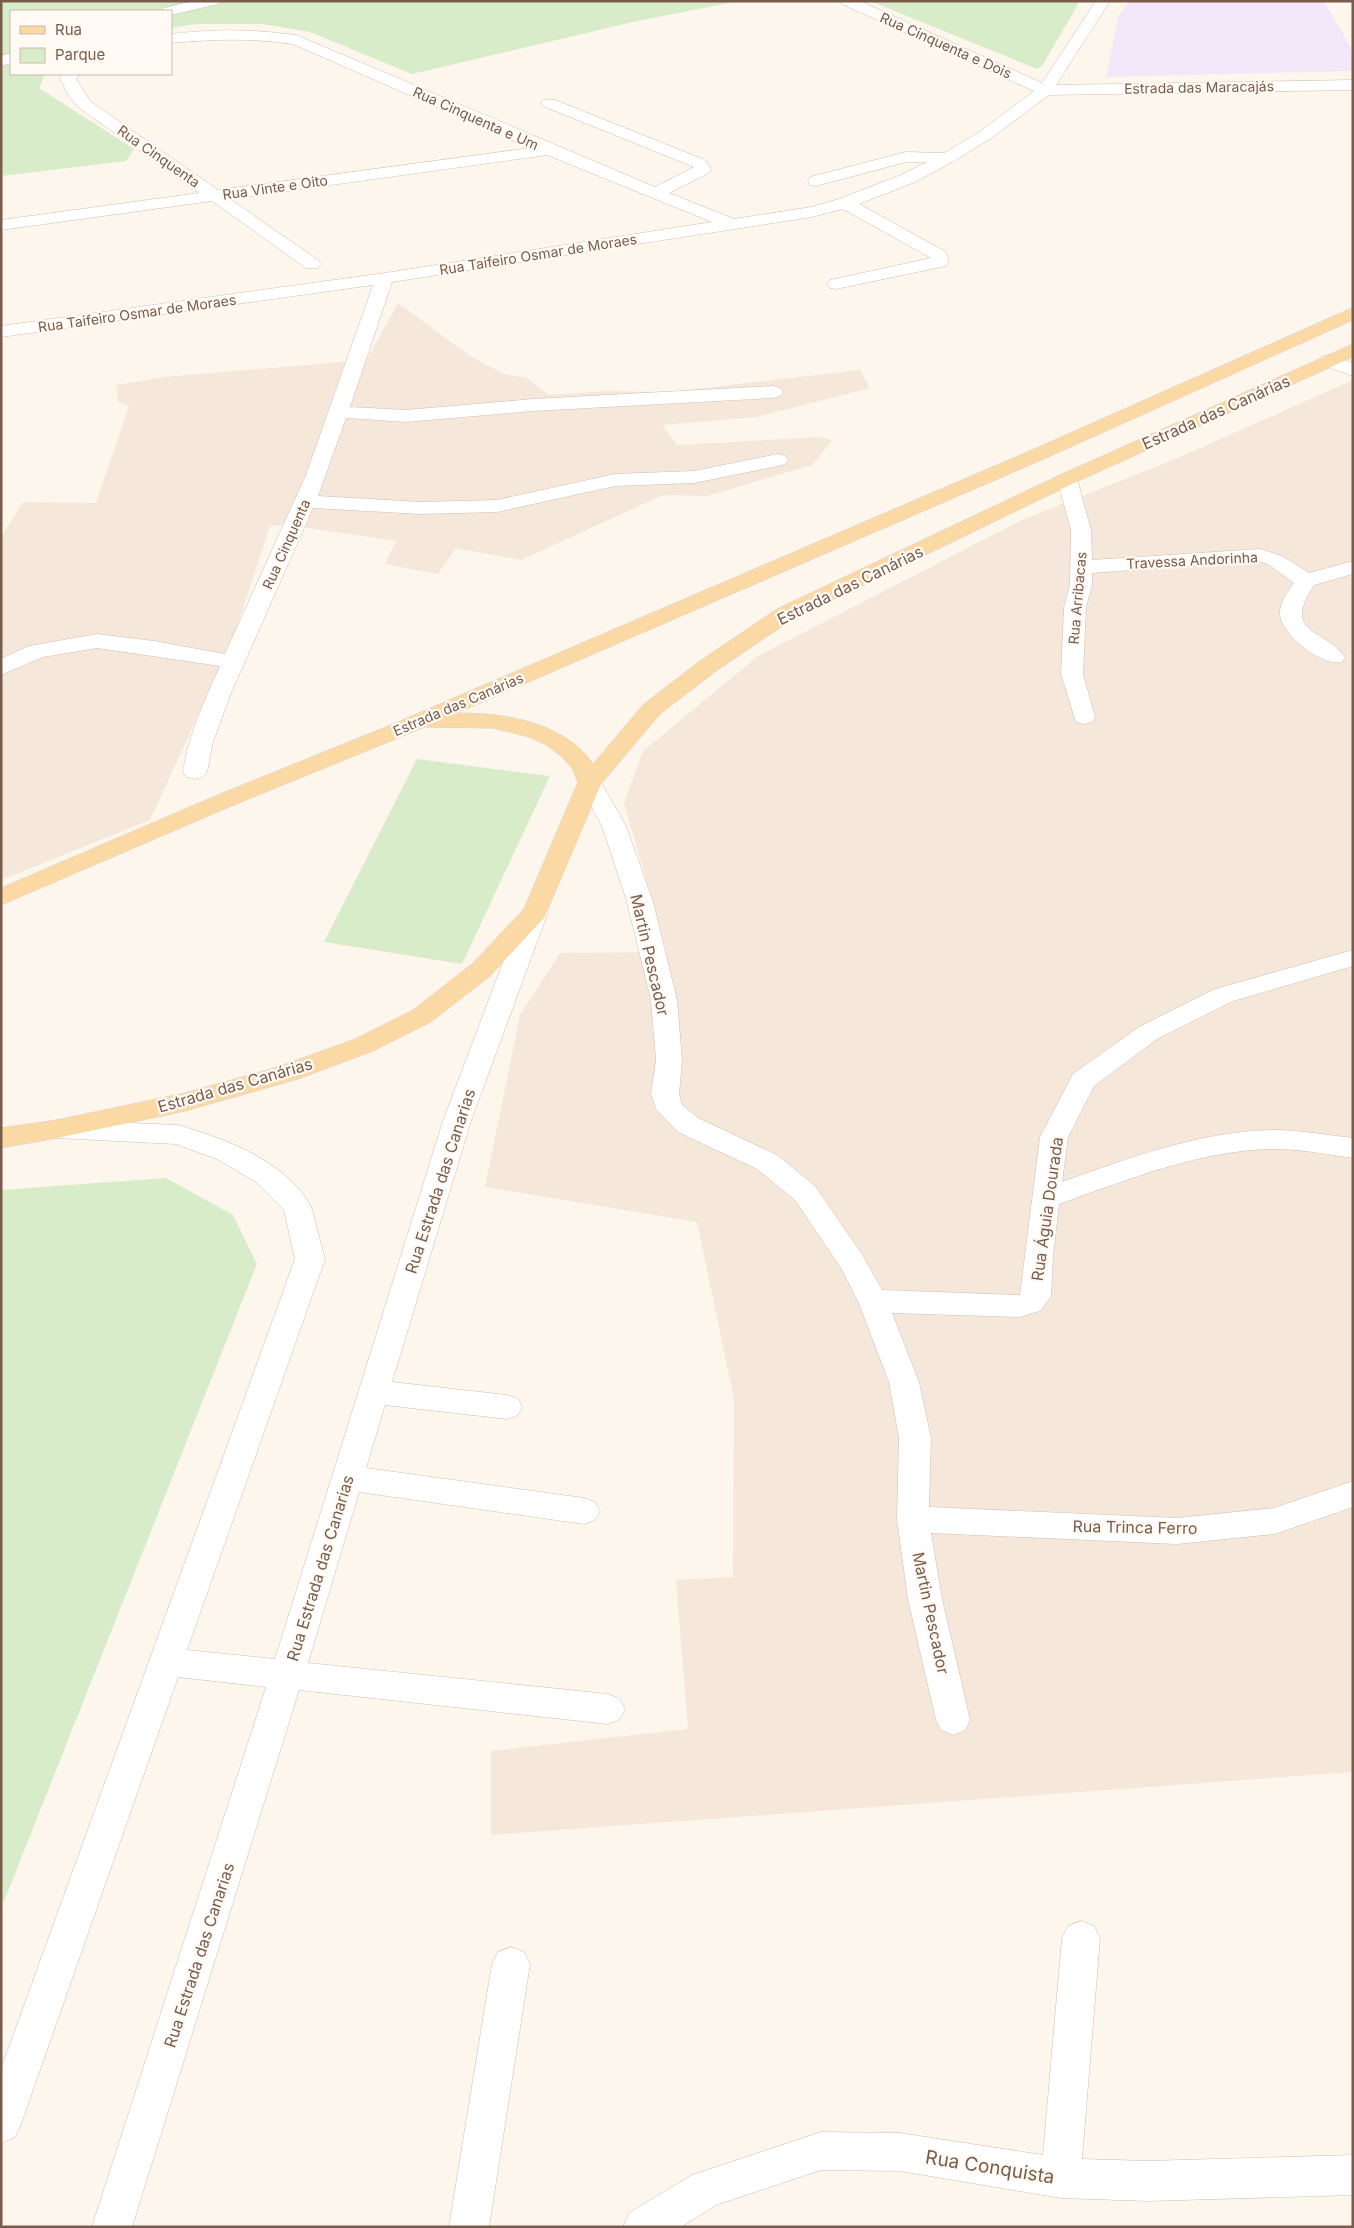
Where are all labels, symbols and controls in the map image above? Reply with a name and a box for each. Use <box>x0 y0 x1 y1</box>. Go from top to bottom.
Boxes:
street label: Rua Cinquenta e Dois <box>878 8 1014 82</box>
legend <box>10 10 172 75</box>
text: Rua <box>55 20 82 39</box>
text: Parque <box>55 45 105 64</box>
street label: Estrada das Maracajás <box>1124 77 1274 97</box>
street label: Rua Cinquenta e Um <box>411 83 541 153</box>
street label: Rua Cinquenta <box>114 121 204 191</box>
street label: Rua Vinte e Oito <box>221 171 329 203</box>
street label: Rua Taifeiro Osmar de Moraes <box>438 230 638 278</box>
street label: Rua Taifeiro Osmar de Moraes <box>37 291 237 335</box>
street label: Estrada das Canárias <box>1139 370 1293 454</box>
street label: Rua Cinquenta <box>259 496 313 592</box>
street label: Estrada das Canárias <box>774 541 926 629</box>
street label: Travessa Andorinha <box>1126 548 1258 572</box>
street label: Rua Arribacas <box>1064 551 1090 645</box>
street label: Estrada das Canárias <box>390 669 526 739</box>
street label: Martin Pescador <box>626 892 674 1018</box>
street label: Estrada das Canárias <box>155 1053 315 1117</box>
street label: Rua Estrada das Canarias <box>401 1086 479 1276</box>
street label: Rua Águia Dourada <box>1027 1136 1067 1282</box>
street label: Rua Estrada das Canarias <box>282 1473 358 1663</box>
street label: Rua Trinca Ferro <box>1072 1516 1198 1538</box>
street label: Martin Pescador <box>908 1550 954 1676</box>
street label: Rua Estrada das Canarias <box>160 1860 238 2050</box>
street label: Rua Conquista <box>924 2145 1056 2189</box>

